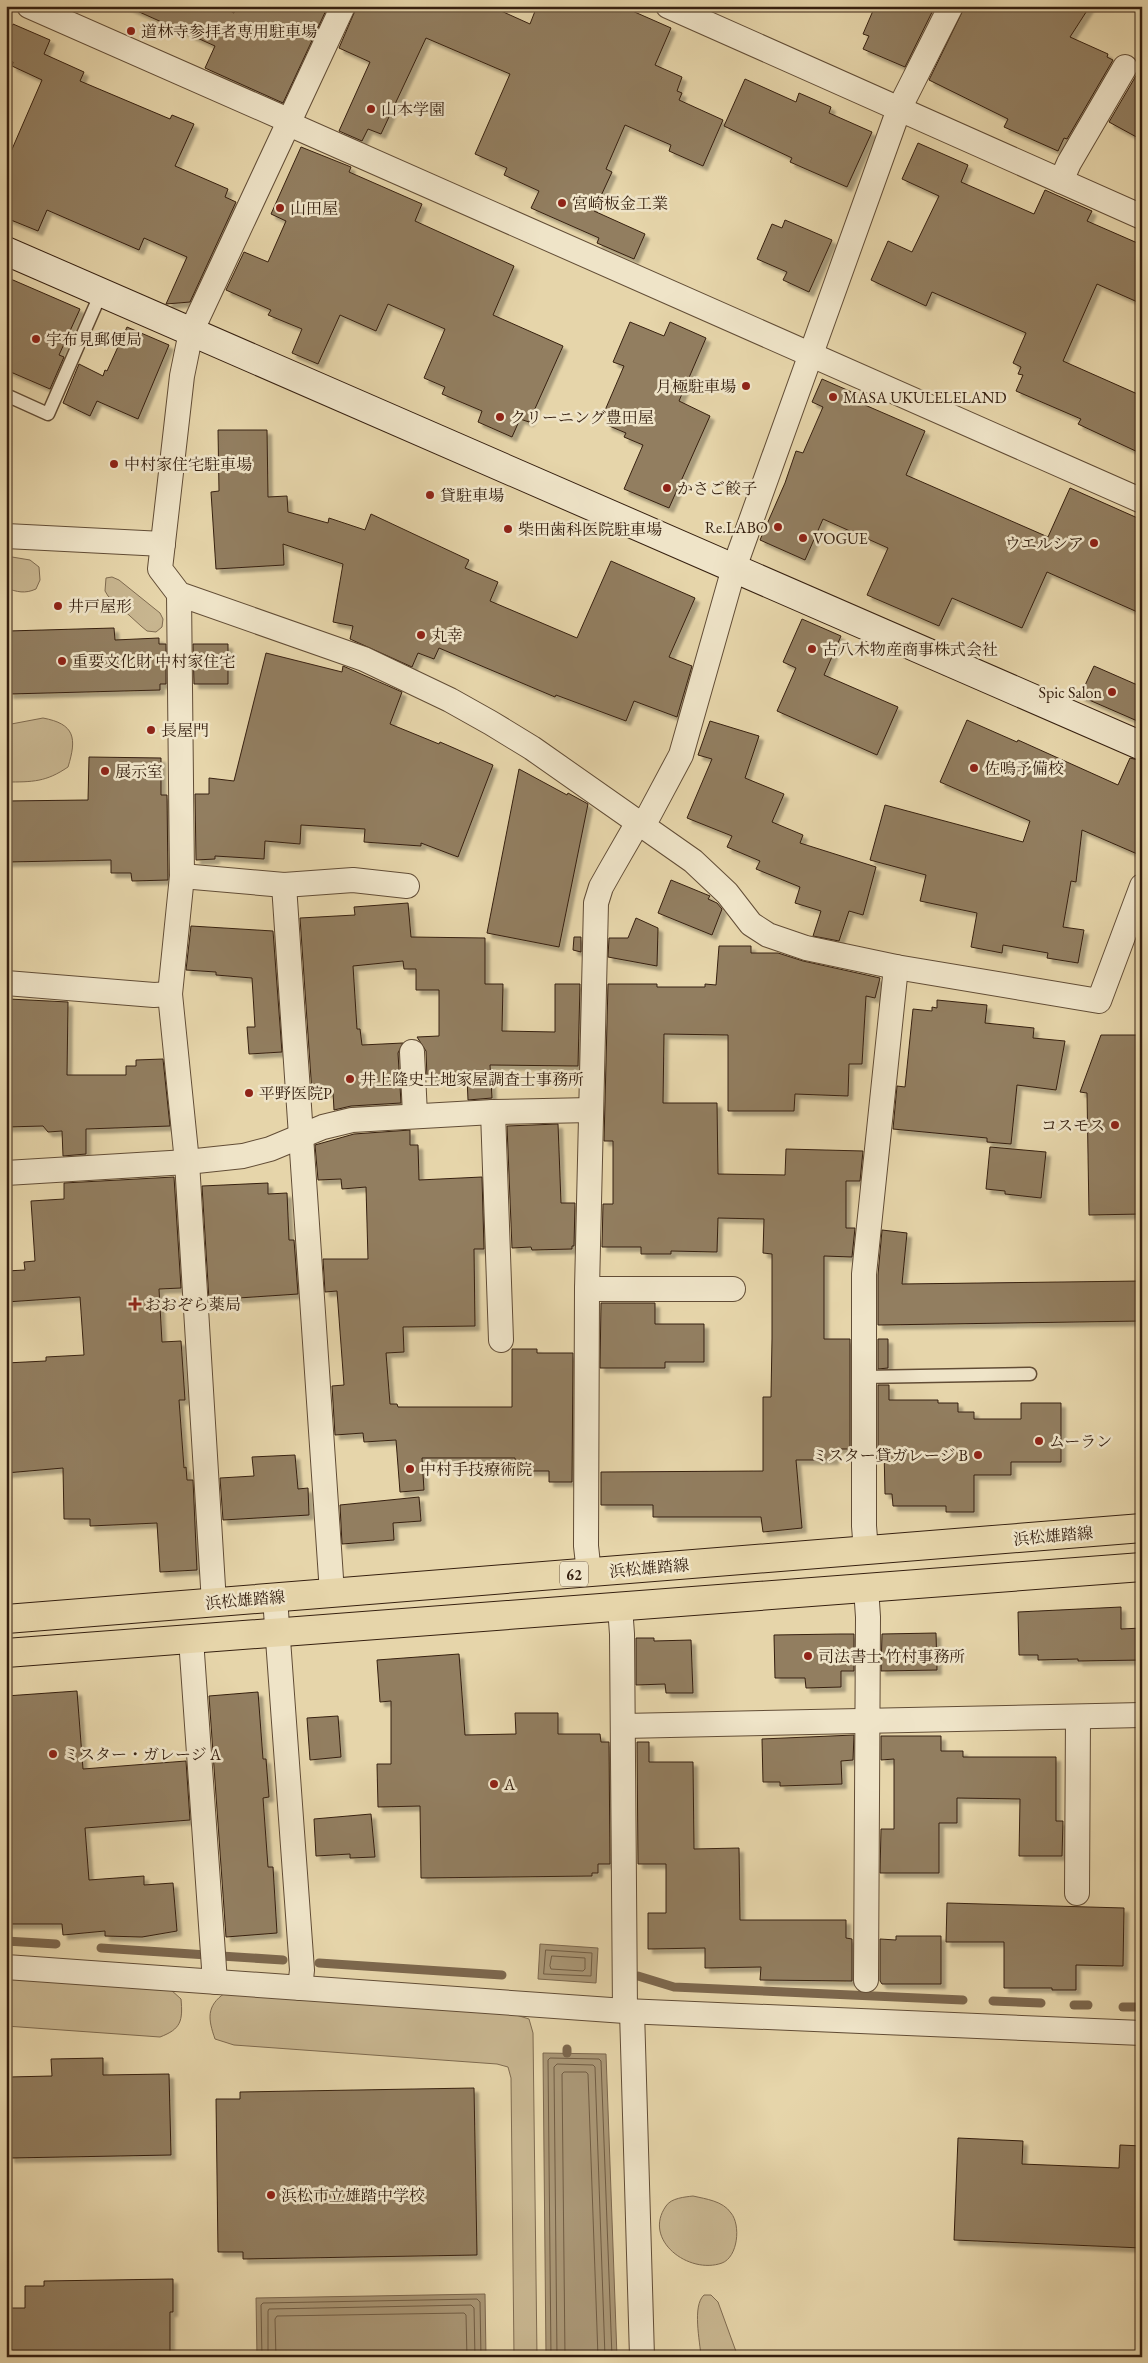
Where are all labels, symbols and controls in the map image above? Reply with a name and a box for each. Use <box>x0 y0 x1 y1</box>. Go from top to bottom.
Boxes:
place label: 道林寺参拝者専用駐車場 <box>141 21 317 42</box>
marker: 道林寺参拝者専用駐車場 <box>125 25 137 37</box>
place label: 山本学園 <box>381 99 445 120</box>
marker: 山本学園 <box>365 103 377 115</box>
place label: 宮崎板金工業 <box>572 193 668 214</box>
marker: 宮崎板金工業 <box>556 197 568 209</box>
place label: 山田屋 <box>290 198 338 219</box>
marker: 山田屋 <box>274 202 286 214</box>
place label: 宇布見郵便局 <box>46 329 142 350</box>
marker: 宇布見郵便局 <box>30 333 42 345</box>
place label: 月極駐車場 <box>656 376 736 397</box>
marker: 月極駐車場 <box>740 380 752 392</box>
place label: MASA UKULELELAND <box>843 387 1007 408</box>
marker: MASA UKULELELAND <box>827 391 839 403</box>
place label: クリーニング豊田屋 <box>510 407 654 428</box>
marker: クリーニング豊田屋 <box>494 411 506 423</box>
place label: 中村家住宅駐車場 <box>124 454 252 475</box>
marker: 中村家住宅駐車場 <box>108 458 120 470</box>
place label: かさご餃子 <box>677 478 757 499</box>
marker: かさご餃子 <box>661 482 673 494</box>
place label: 貸駐車場 <box>440 485 504 506</box>
marker: 貸駐車場 <box>424 489 436 501</box>
place label: Re.LABO <box>705 517 768 538</box>
place label: 柴田歯科医院駐車場 <box>518 519 662 540</box>
marker: Re.LABO <box>772 521 784 533</box>
marker: 柴田歯科医院駐車場 <box>502 523 514 535</box>
place label: VOGUE <box>813 528 868 549</box>
marker: VOGUE <box>797 532 809 544</box>
place label: ウエルシア <box>1004 533 1084 554</box>
marker: ウエルシア <box>1088 537 1100 549</box>
place label: 井戸屋形 <box>68 596 132 617</box>
marker: 井戸屋形 <box>52 600 64 612</box>
place label: 丸幸 <box>431 625 463 646</box>
marker: 丸幸 <box>415 629 427 641</box>
place label: 古八木物産商事株式会社 <box>822 639 998 660</box>
marker: 古八木物産商事株式会社 <box>806 643 818 655</box>
place label: 重要文化財 中村家住宅 <box>72 651 235 672</box>
marker: 重要文化財 中村家住宅 <box>56 655 68 667</box>
place label: Spic Salon <box>1039 682 1103 703</box>
marker: Spic Salon <box>1106 686 1118 698</box>
place label: 長屋門 <box>161 720 209 741</box>
marker: 長屋門 <box>145 724 157 736</box>
place label: 佐鳴予備校 <box>984 758 1064 779</box>
place label: 展示室 <box>115 761 163 782</box>
marker: 佐鳴予備校 <box>968 762 980 774</box>
marker: 展示室 <box>99 765 111 777</box>
place label: 井上隆史土地家屋調査士事務所 <box>360 1069 584 1090</box>
marker: 井上隆史土地家屋調査士事務所 <box>344 1073 356 1085</box>
place label: 平野医院P <box>259 1083 332 1104</box>
marker: 平野医院P <box>243 1087 255 1099</box>
place label: コスモス <box>1041 1115 1105 1136</box>
marker: コスモス <box>1109 1119 1121 1131</box>
place label: おおぞら薬局 <box>145 1294 241 1315</box>
marker: おおぞら薬局 <box>129 1298 141 1310</box>
place label: ムーラン <box>1049 1431 1112 1452</box>
marker: ムーラン <box>1033 1435 1045 1447</box>
place label: ミスター貸ガレージ B <box>812 1445 968 1466</box>
marker: ミスター貸ガレージ B <box>972 1449 984 1461</box>
place label: 中村手技療術院 <box>420 1459 532 1480</box>
marker: 中村手技療術院 <box>404 1463 416 1475</box>
street label: 浜松雄踏線 <box>1012 1522 1094 1550</box>
street label: 浜松雄踏線 <box>608 1554 690 1582</box>
road number: 62 <box>560 1562 588 1586</box>
street label: 浜松雄踏線 <box>204 1586 286 1614</box>
place label: 司法書士 竹村事務所 <box>818 1646 965 1667</box>
marker: 司法書士 竹村事務所 <box>802 1650 814 1662</box>
place label: ミスター・ガレージ A <box>63 1744 222 1765</box>
marker: ミスター・ガレージ A <box>47 1748 59 1760</box>
place label: A <box>503 1774 516 1795</box>
marker: A <box>488 1778 500 1790</box>
place label: 浜松市立雄踏中学校 <box>281 2185 425 2206</box>
marker: 浜松市立雄踏中学校 <box>265 2189 277 2201</box>

